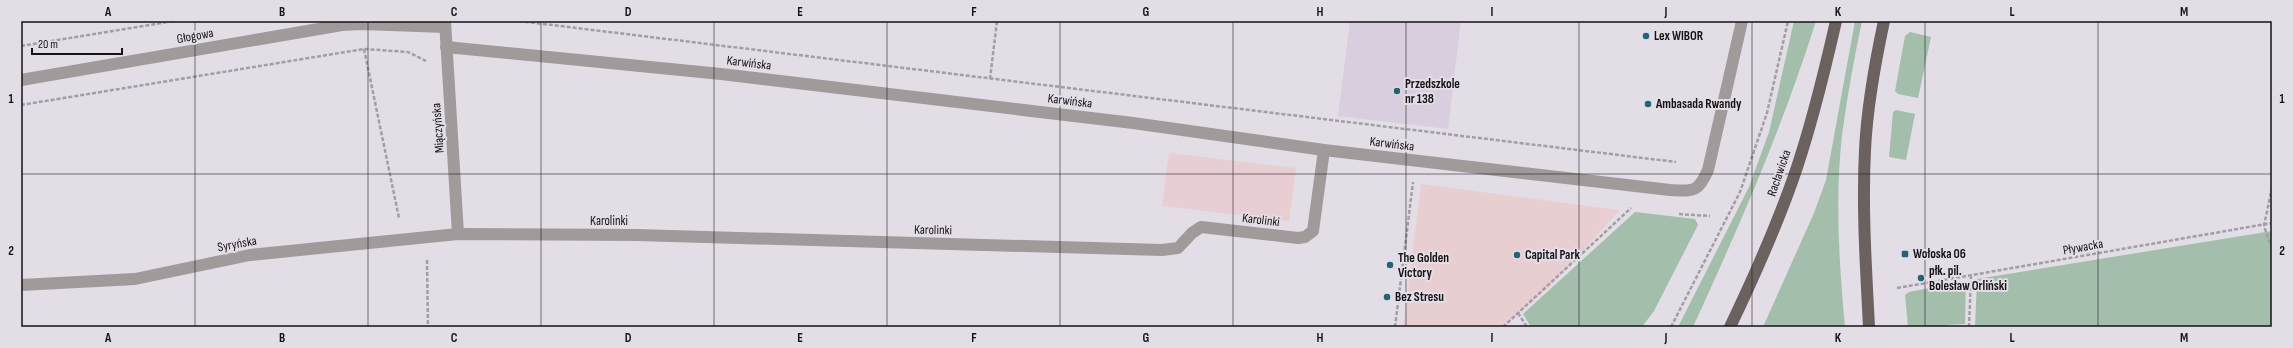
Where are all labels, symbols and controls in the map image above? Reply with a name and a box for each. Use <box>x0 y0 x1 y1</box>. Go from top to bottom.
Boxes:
text: A <box>104 4 112 20</box>
text: B <box>279 4 285 20</box>
text: C <box>451 4 458 20</box>
text: D <box>625 4 632 20</box>
text: E <box>797 4 803 20</box>
text: F <box>971 4 977 20</box>
text: G <box>1143 4 1150 20</box>
text: H <box>1317 4 1324 20</box>
text: I <box>1491 4 1494 20</box>
text: J <box>1664 4 1668 20</box>
text: K <box>1835 4 1842 20</box>
text: L <box>2009 4 2015 20</box>
text: M <box>2180 4 2188 20</box>
street label: Głogowa <box>175 25 215 47</box>
place label: Lex WIBOR <box>1654 28 1704 44</box>
scale bar <box>32 30 122 56</box>
marker: Lex WIBOR <box>1641 31 1651 41</box>
text: 20 m <box>38 37 58 52</box>
street label: Karwińska <box>726 52 772 74</box>
place label: Przedszkole nr 138 <box>1405 76 1460 107</box>
marker: Przedszkole nr 138 <box>1392 86 1402 96</box>
street label: Karwińska <box>1047 90 1093 112</box>
text: 1 <box>8 91 14 107</box>
text: 1 <box>2279 91 2285 107</box>
place label: Ambasada Rwandy <box>1655 96 1742 112</box>
marker: Ambasada Rwandy <box>1643 99 1653 109</box>
street label: Miączyńska <box>428 102 448 154</box>
street label: Karwińska <box>1369 133 1415 155</box>
street label: Racławicka <box>1764 148 1794 198</box>
street label: Karolinki <box>1241 210 1281 230</box>
street label: Karolinki <box>590 213 628 229</box>
street label: Karolinki <box>914 222 952 238</box>
street label: Syryńska <box>216 233 258 255</box>
street label: Pływacka <box>2062 236 2104 258</box>
text: 2 <box>8 243 14 259</box>
text: 2 <box>2279 243 2285 259</box>
place label: Wołoska 06 <box>1913 246 1966 262</box>
place label: Capital Park <box>1525 247 1580 263</box>
marker: Wołoska 06 <box>1900 249 1910 259</box>
place label: The Golden Victory <box>1398 250 1449 281</box>
marker: Capital Park <box>1512 250 1522 260</box>
marker: The Golden Victory <box>1385 260 1395 270</box>
place label: płk. pil. Bolesław Orliński <box>1929 263 2007 294</box>
marker: płk. pil. Bolesław Orliński <box>1916 273 1926 283</box>
place label: Bez Stresu <box>1395 289 1444 305</box>
marker: Bez Stresu <box>1382 292 1392 302</box>
text: A <box>104 330 112 346</box>
text: B <box>279 330 285 346</box>
text: C <box>451 330 458 346</box>
text: D <box>625 330 632 346</box>
text: E <box>797 330 803 346</box>
text: F <box>971 330 977 346</box>
text: G <box>1143 330 1150 346</box>
text: H <box>1317 330 1324 346</box>
text: I <box>1491 330 1494 346</box>
text: J <box>1664 330 1668 346</box>
text: K <box>1835 330 1842 346</box>
text: L <box>2009 330 2015 346</box>
text: M <box>2180 330 2188 346</box>

